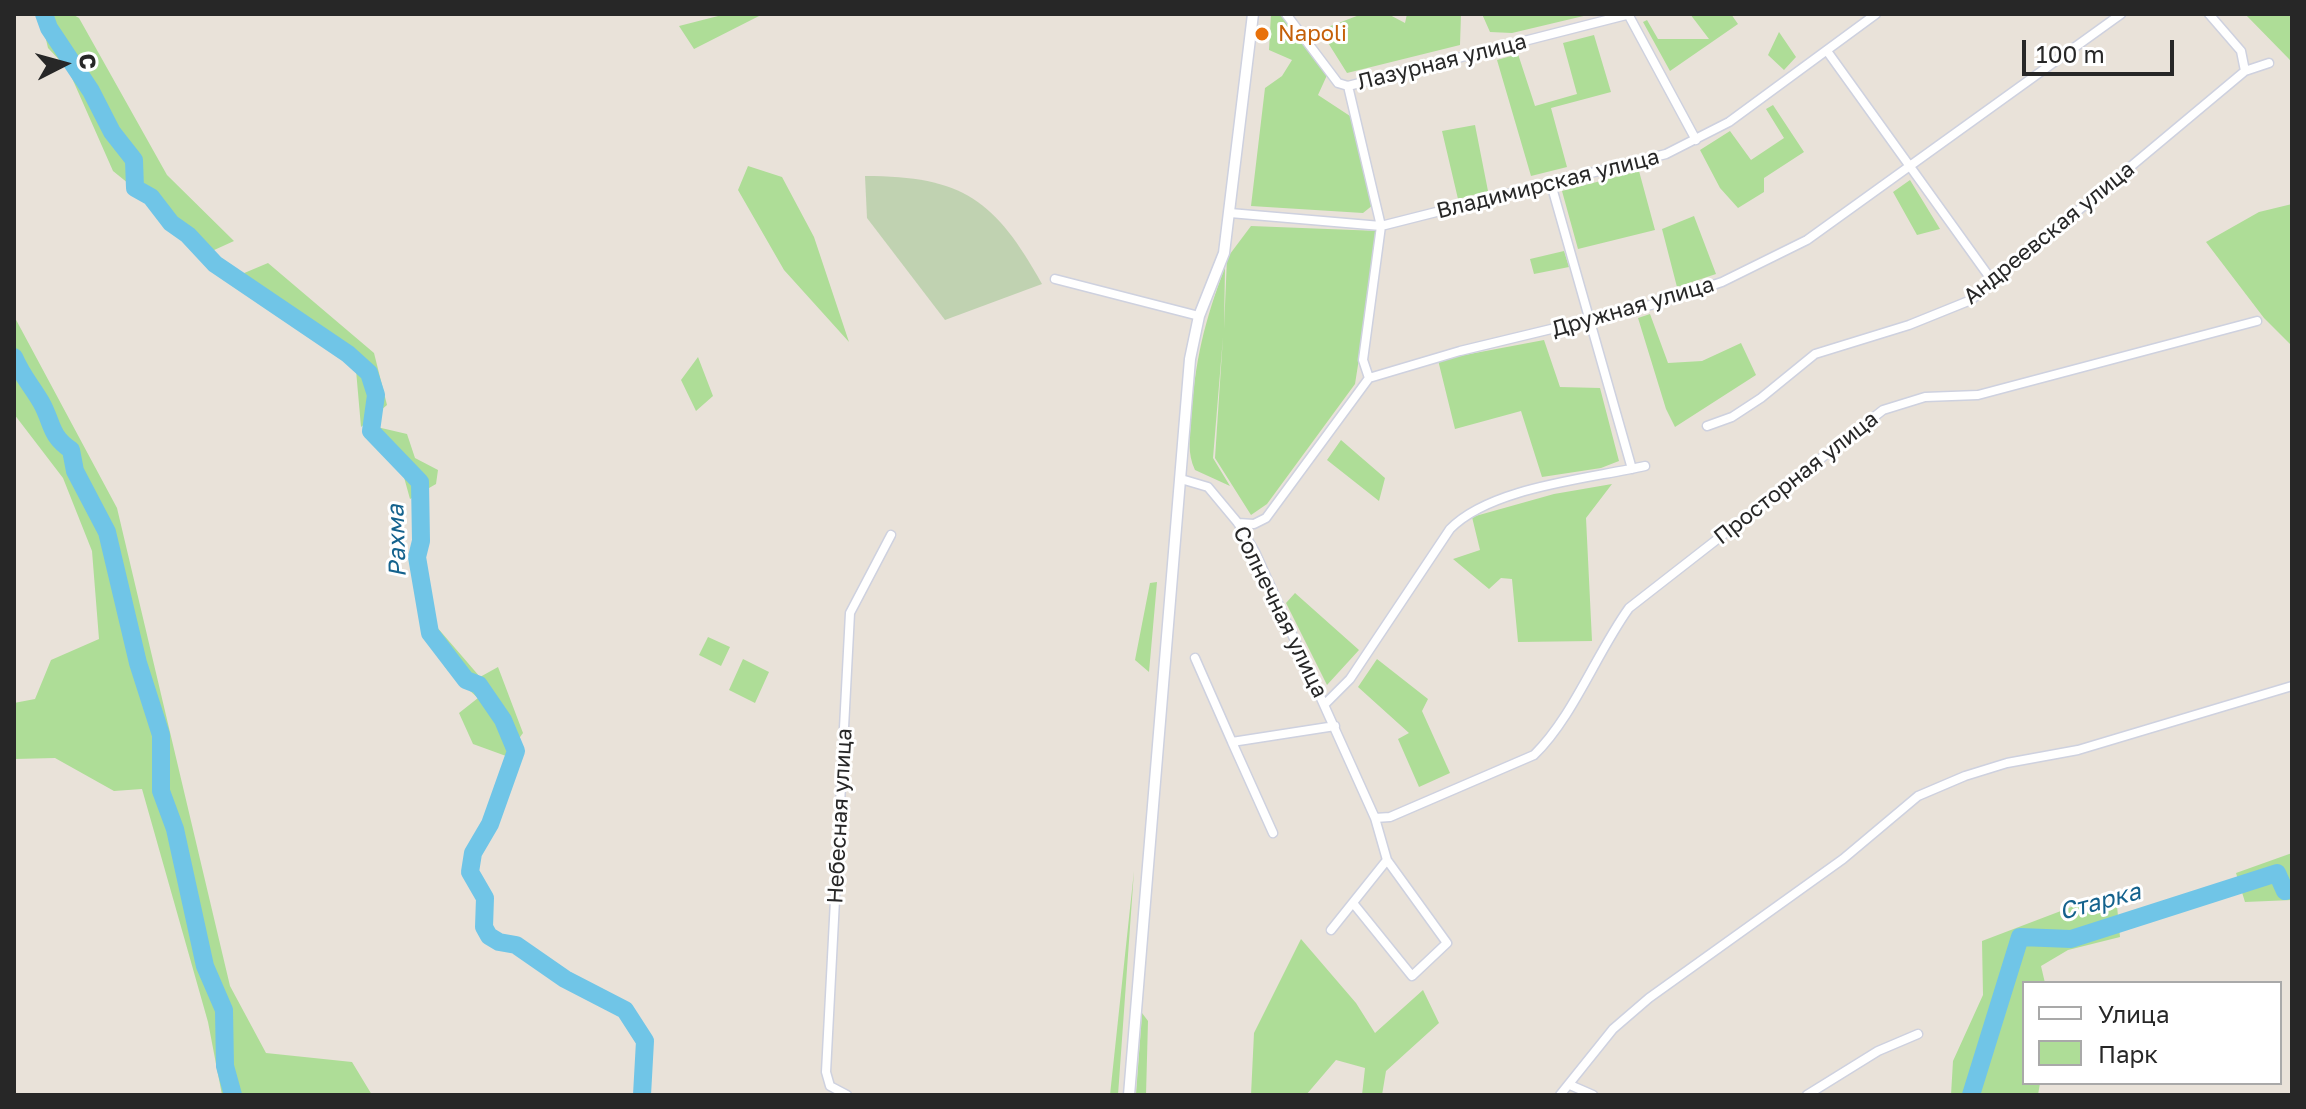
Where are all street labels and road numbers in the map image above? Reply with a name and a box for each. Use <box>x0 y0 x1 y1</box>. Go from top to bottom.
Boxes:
street label: Лазурная улица <box>1355 28 1529 96</box>
street label: Владимирская улица <box>1434 144 1662 224</box>
street label: Андреевская улица <box>1958 156 2140 310</box>
street label: Дружная улица <box>1549 271 1717 343</box>
street label: Просторная улица <box>1709 406 1883 550</box>
street label: Солнечная улица <box>1227 522 1333 702</box>
street label: Небесная улица <box>822 728 858 904</box>

